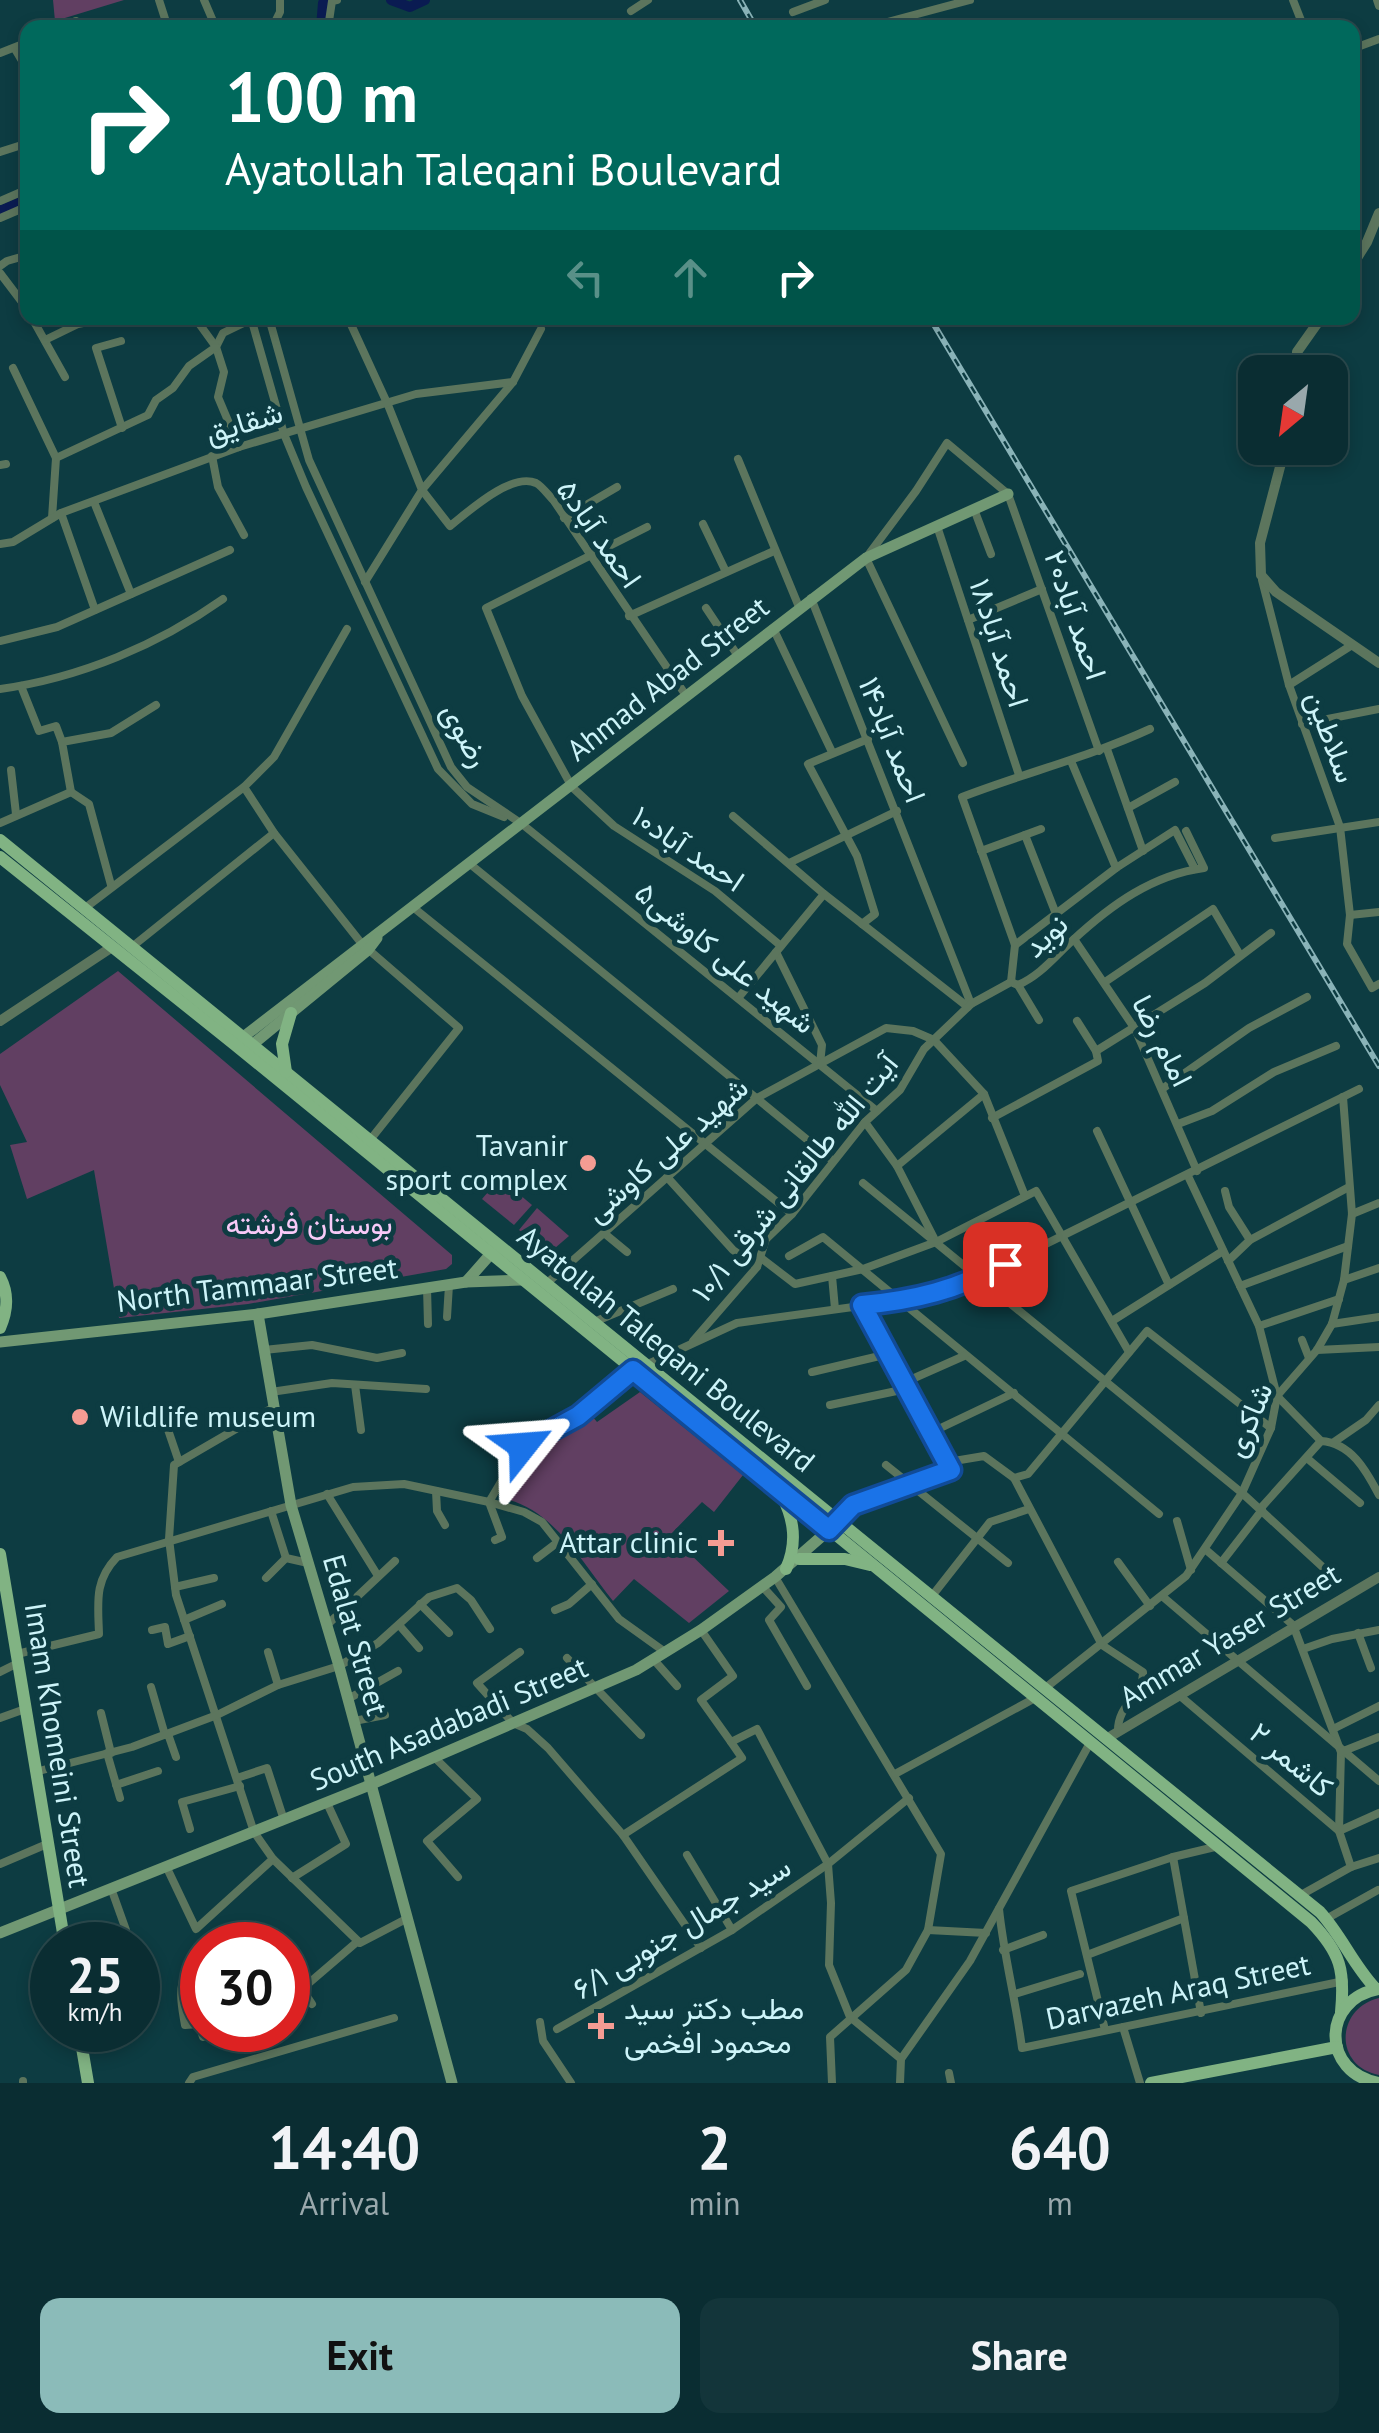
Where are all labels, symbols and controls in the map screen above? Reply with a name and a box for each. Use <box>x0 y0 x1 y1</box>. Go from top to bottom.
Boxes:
text: 100 m <box>225 51 418 141</box>
icon: right <box>60 60 190 190</box>
text: Ayatollah Taleqani Boulevard <box>225 139 782 197</box>
icon: left <box>558 250 613 305</box>
icon: ahead <box>663 250 718 305</box>
icon: right <box>768 250 823 305</box>
north arrow <box>1238 355 1348 465</box>
map controls <box>1238 355 1348 465</box>
street label: شقایق <box>200 391 287 452</box>
street label: احمد آباد۵ <box>549 471 652 595</box>
street label: احمد آباد۲۰ <box>1036 545 1117 684</box>
street label: احمد آباد۱۸ <box>961 573 1039 712</box>
street label: Ahmad Abad Street <box>558 587 776 769</box>
street label: احمد آباد۱۴ <box>851 671 936 808</box>
street label: سلاطین <box>1298 685 1367 788</box>
street label: رضوی <box>433 695 500 773</box>
street label: احمد آباد۱۰ <box>625 796 753 900</box>
street label: شهید علی کاوشی۵ <box>628 872 824 1042</box>
street label: نوید <box>1014 905 1076 965</box>
street label: امام رضا <box>1123 988 1203 1093</box>
street label: آیت الله طالقانی شرقی ۱۰/۱ <box>682 1044 907 1309</box>
street label: شهید علی کاوشی <box>576 1067 756 1230</box>
place label: Tavanir sport complex <box>386 1125 568 1198</box>
marker: Tavanir sport complex <box>577 1152 599 1174</box>
park label: بوستان فرشته <box>225 1203 393 1242</box>
street label: Ayatollah Taleqani Boulevard <box>510 1216 824 1480</box>
pin <box>963 1222 1048 1307</box>
icon: arrive <box>978 1237 1033 1292</box>
street label: North Tammaar Street <box>114 1247 400 1320</box>
street label: شاکری <box>1215 1376 1281 1463</box>
position arrow <box>471 1394 575 1498</box>
place label: Wildlife museum <box>100 1396 316 1435</box>
marker: Wildlife museum <box>69 1406 91 1428</box>
place label: Attar clinic <box>559 1522 698 1561</box>
marker: Attar clinic <box>708 1530 734 1556</box>
street label: Edalat Street <box>315 1550 398 1720</box>
street label: Ammar Yaser Street <box>1112 1553 1347 1716</box>
street label: Imam Khomeini Street <box>17 1600 100 1890</box>
street label: South Asadabadi Street <box>304 1646 593 1799</box>
street label: کاشمر ۲ <box>1242 1713 1342 1805</box>
street label: سید جمال جنوبی ۶/۱ <box>565 1846 797 2007</box>
speed limit sign: 30 <box>180 1922 310 2052</box>
text: 25 <box>67 1942 123 2007</box>
street label: Darvazeh Araq Street <box>1042 1943 1313 2038</box>
place label: مطب دکتر سید محمود افخمی <box>624 1988 804 2061</box>
text: km/h <box>68 1996 122 2028</box>
marker: مطب دکتر سید محمود افخمی <box>588 2013 614 2039</box>
text: 14:40 <box>268 2108 420 2186</box>
text: 2 <box>698 2108 732 2186</box>
text: 640 <box>1009 2108 1111 2186</box>
text: Arrival <box>299 2182 389 2224</box>
text: min <box>689 2182 741 2224</box>
text: m <box>1047 2182 1073 2224</box>
button: Exit <box>40 2298 680 2413</box>
button: Share <box>700 2298 1339 2413</box>

